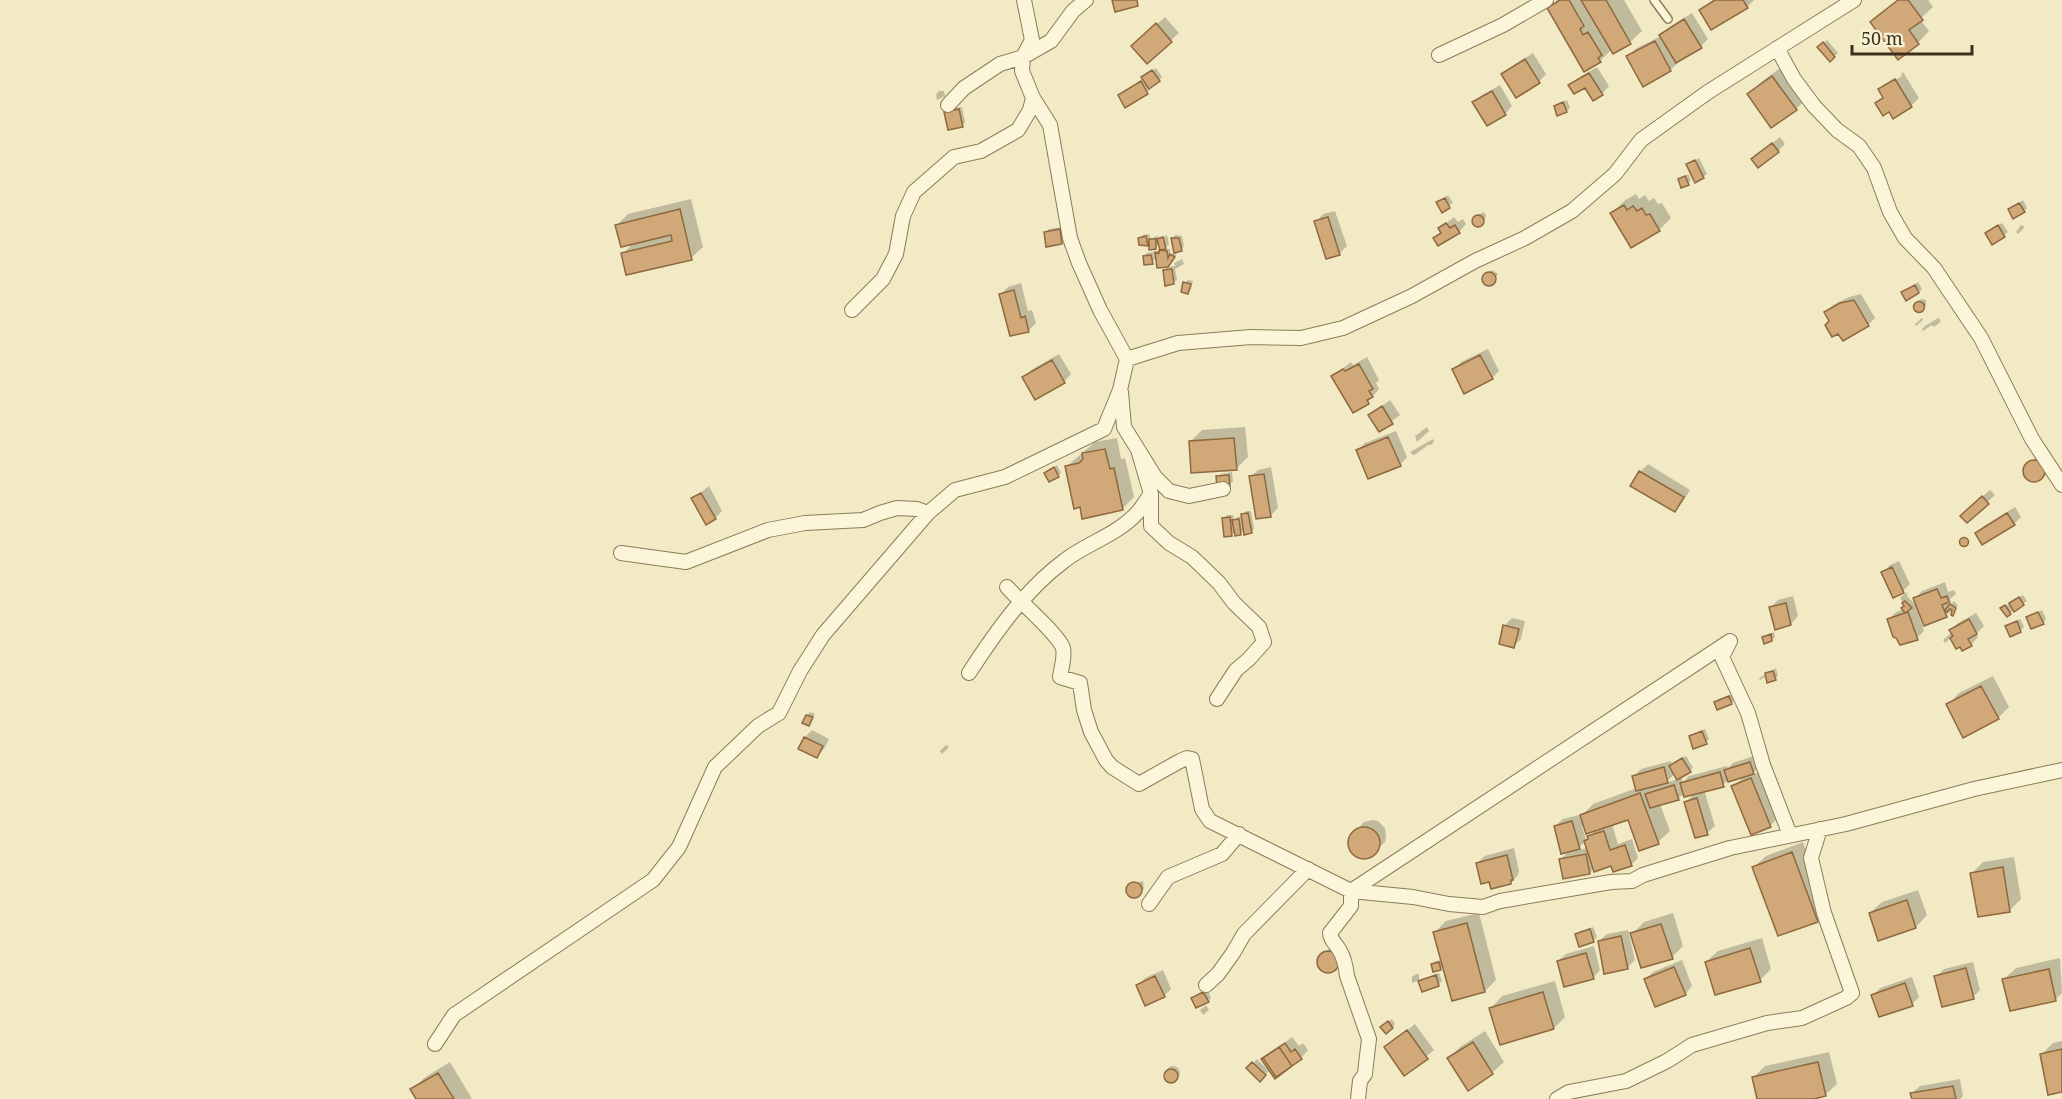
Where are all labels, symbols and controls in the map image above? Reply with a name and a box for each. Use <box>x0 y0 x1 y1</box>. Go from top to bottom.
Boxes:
scale bar <box>1852 18 1972 56</box>
text: 50 m <box>1861 26 1903 50</box>

